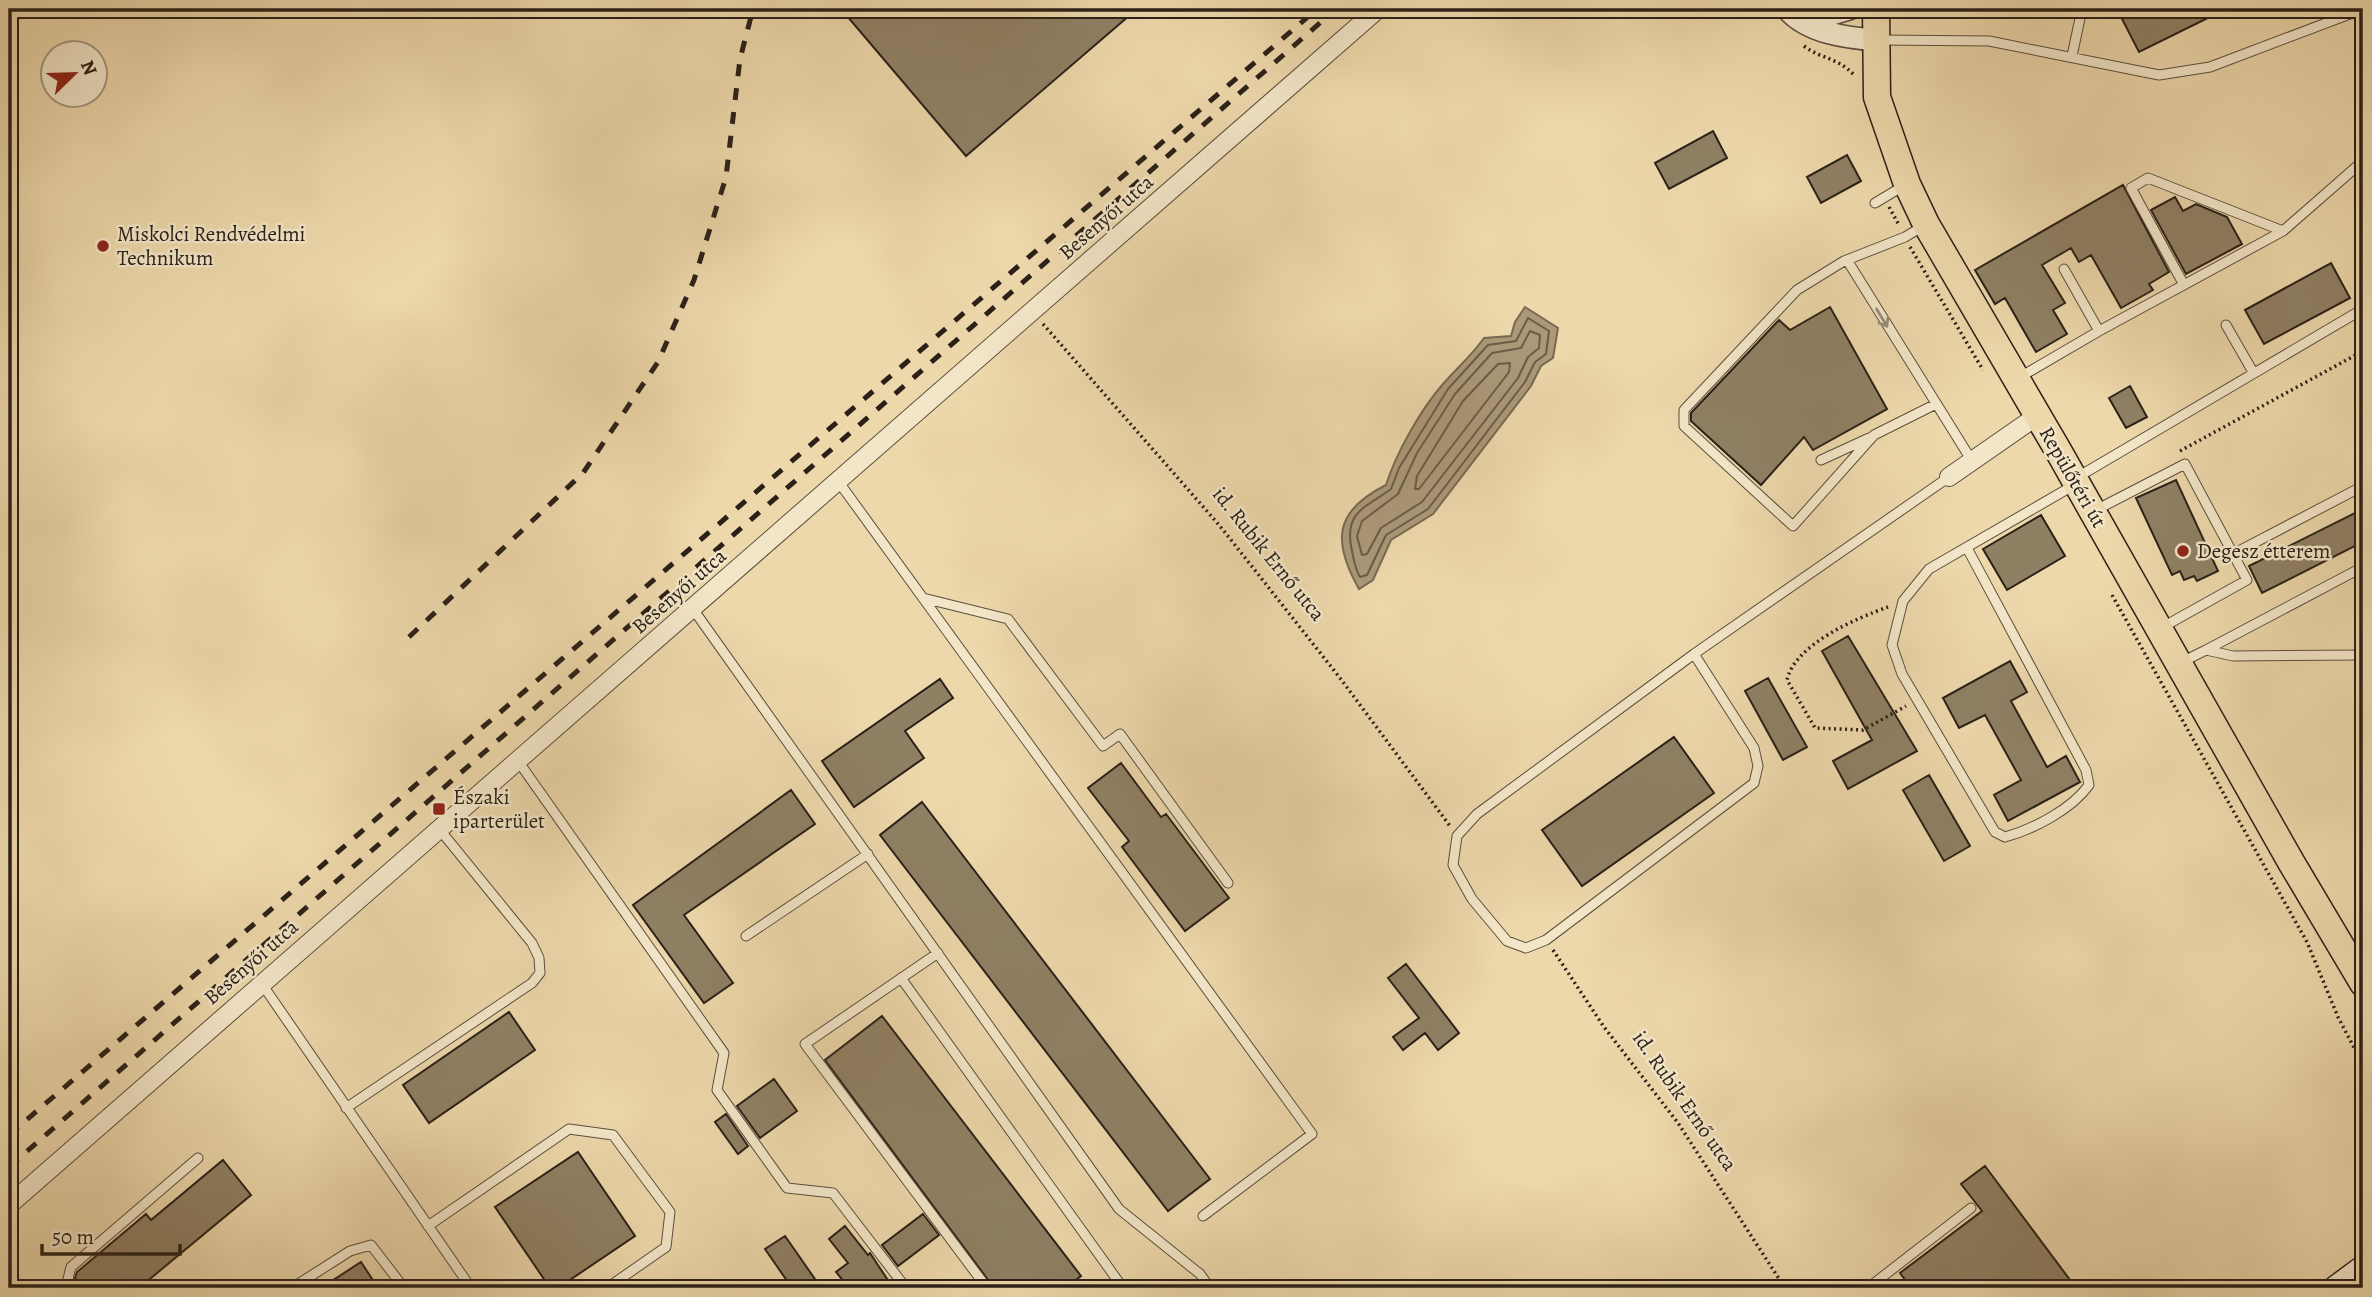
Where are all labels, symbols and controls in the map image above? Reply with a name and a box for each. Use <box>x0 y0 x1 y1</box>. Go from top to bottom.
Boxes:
north arrow <box>38 38 108 108</box>
text: N <box>74 56 103 79</box>
street label: Besenyői utca <box>1053 168 1160 266</box>
place label: Miskolci Rendvédelmi Technikum <box>117 220 306 272</box>
marker: Miskolci Rendvédelmi Technikum <box>95 238 111 254</box>
one-way arrow <box>1876 308 1890 328</box>
street label: Repülőtéri út <box>2033 421 2113 533</box>
street label: id. Rubik Ernő utca <box>1206 481 1332 627</box>
place label: Degesz étterem <box>2197 537 2331 565</box>
street label: Besenyői utca <box>626 542 733 640</box>
marker: Degesz étterem <box>2175 543 2191 559</box>
place label: Északi iparterület <box>453 783 545 835</box>
marker: Északi iparterület <box>431 801 447 817</box>
street label: Besenyői utca <box>198 913 305 1011</box>
street label: id. Rubik Ernő utca <box>1626 1025 1744 1177</box>
scale bar <box>42 1213 180 1257</box>
text: 50 m <box>52 1223 94 1251</box>

